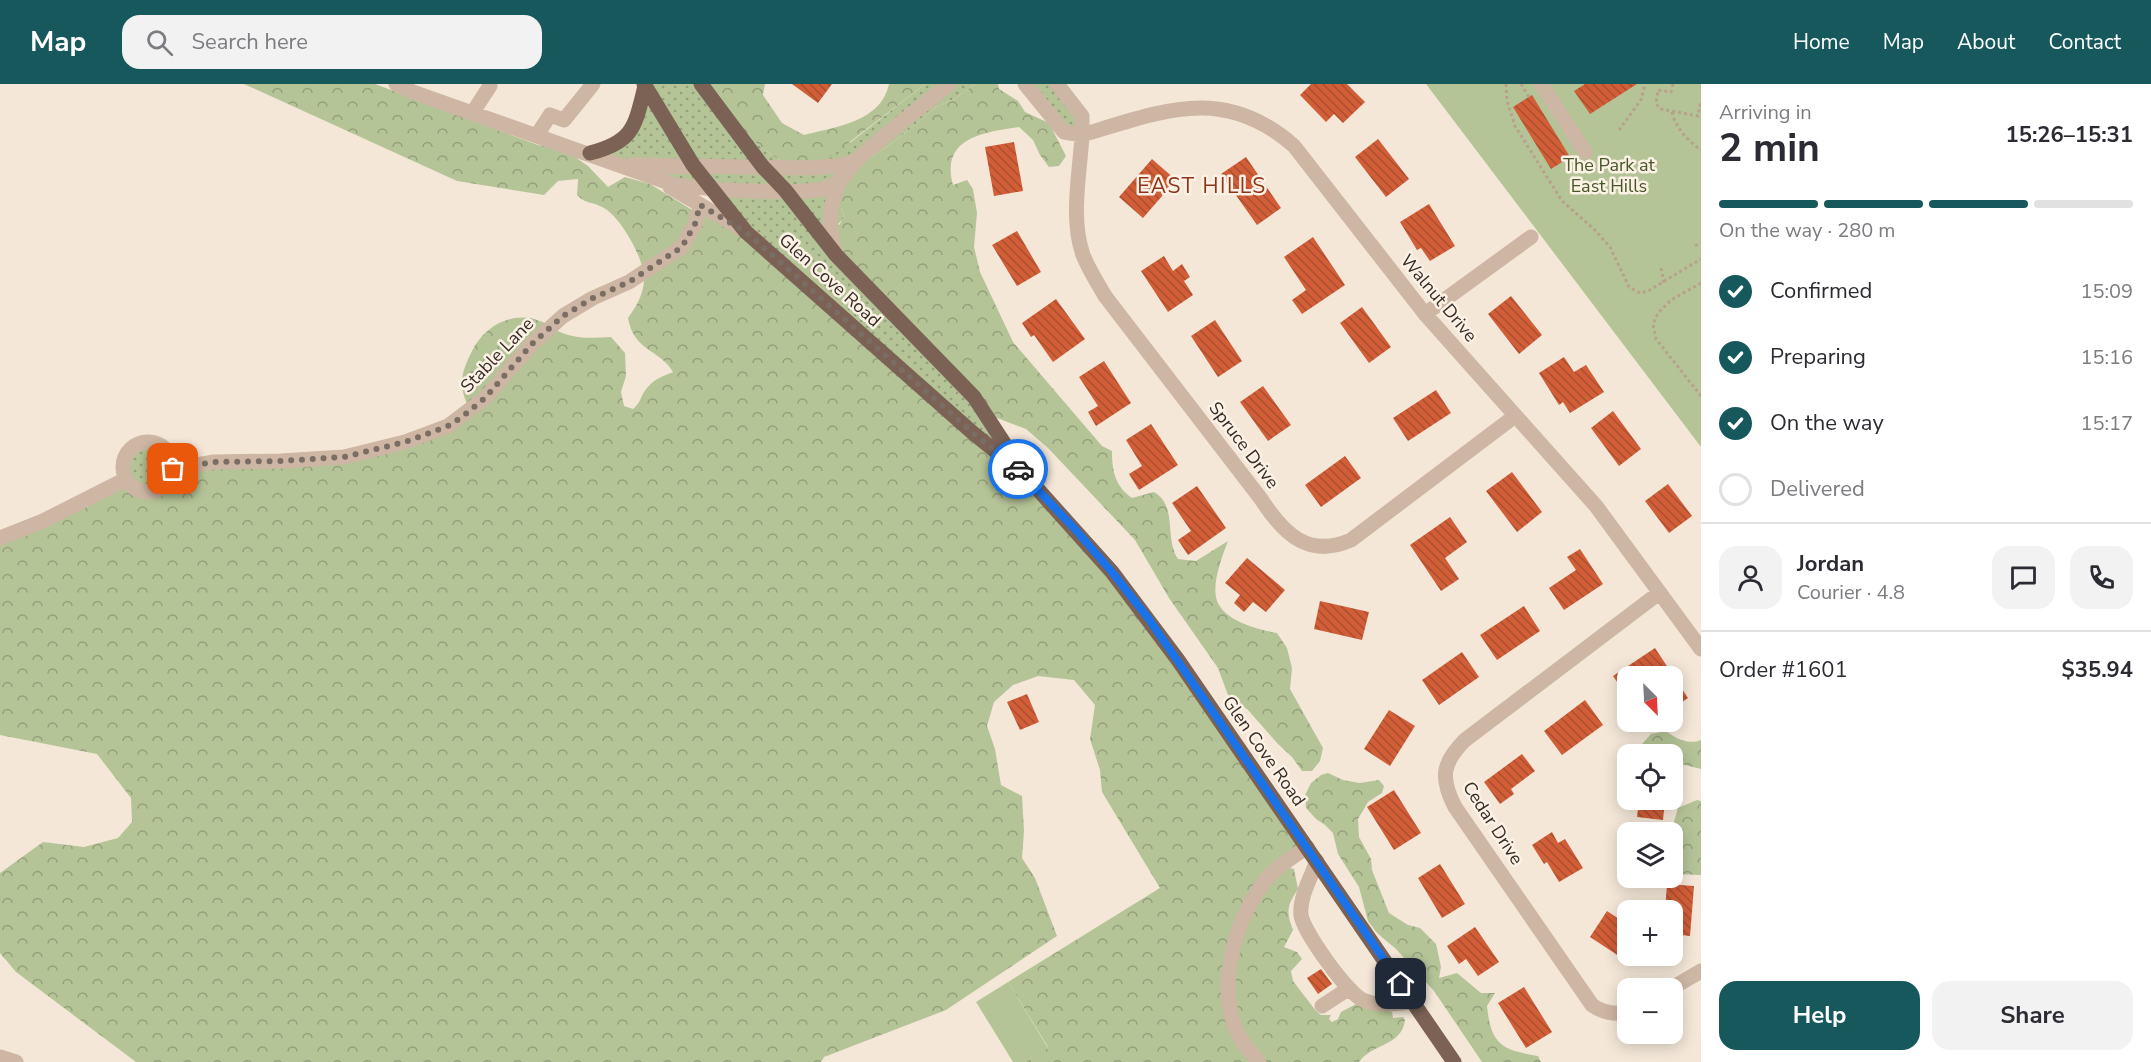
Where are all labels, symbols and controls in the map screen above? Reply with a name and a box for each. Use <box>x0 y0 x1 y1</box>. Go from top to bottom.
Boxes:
search box <box>122 15 542 69</box>
text: Map <box>30 23 86 61</box>
icon: search <box>143 26 176 59</box>
text: Search here <box>191 27 308 57</box>
text: Home <box>1793 28 1850 56</box>
text: Map <box>1883 28 1924 56</box>
text: About <box>1957 28 2015 56</box>
text: Contact <box>2048 28 2121 56</box>
text: Arriving in <box>1719 99 1812 126</box>
text: 15:26–15:31 <box>2005 120 2133 150</box>
text: 2 min <box>1719 122 1820 175</box>
park label: The Park at East Hills <box>1563 153 1656 198</box>
district label: EAST HILLS <box>1137 172 1267 200</box>
text: On the way · 280 m <box>1719 217 1895 244</box>
street label: Glen Cove Road <box>774 228 886 332</box>
street label: Walnut Drive <box>1395 249 1483 347</box>
icon: check <box>1719 275 1752 308</box>
text: Confirmed <box>1770 276 1872 306</box>
text: 15:09 <box>2080 278 2133 305</box>
street label: Stable Lane <box>455 312 539 398</box>
icon: check <box>1719 341 1752 374</box>
text: Preparing <box>1770 342 1866 372</box>
text: 15:16 <box>2080 344 2133 371</box>
street label: Spruce Drive <box>1203 397 1285 493</box>
icon: check <box>1719 407 1752 440</box>
text: On the way <box>1770 408 1884 438</box>
text: 15:17 <box>2080 410 2133 437</box>
courier <box>988 439 1048 499</box>
pin <box>147 443 198 494</box>
icon: bag <box>156 452 189 485</box>
icon: car <box>1002 453 1035 486</box>
text: Delivered <box>1770 474 1865 504</box>
button: person <box>1719 546 1782 609</box>
button: chat <box>1992 546 2055 609</box>
button: phone <box>2070 546 2133 609</box>
text: Jordan <box>1797 549 1864 579</box>
text: Courier · 4.8 <box>1797 579 1905 606</box>
text: Order #1601 <box>1719 655 1848 685</box>
text: $35.94 <box>2062 655 2133 685</box>
north arrow <box>1617 666 1683 732</box>
map controls <box>1617 666 1683 1044</box>
street label: Glen Cove Road <box>1217 691 1311 811</box>
button: locate <box>1617 744 1683 810</box>
street label: Cedar Drive <box>1457 777 1529 869</box>
button: layers <box>1617 822 1683 888</box>
button: + <box>1617 900 1683 966</box>
pin <box>1375 958 1426 1009</box>
icon: home <box>1384 967 1417 1000</box>
button: − <box>1617 978 1683 1044</box>
button: Help <box>1719 981 1920 1050</box>
button: Share <box>1932 981 2133 1050</box>

